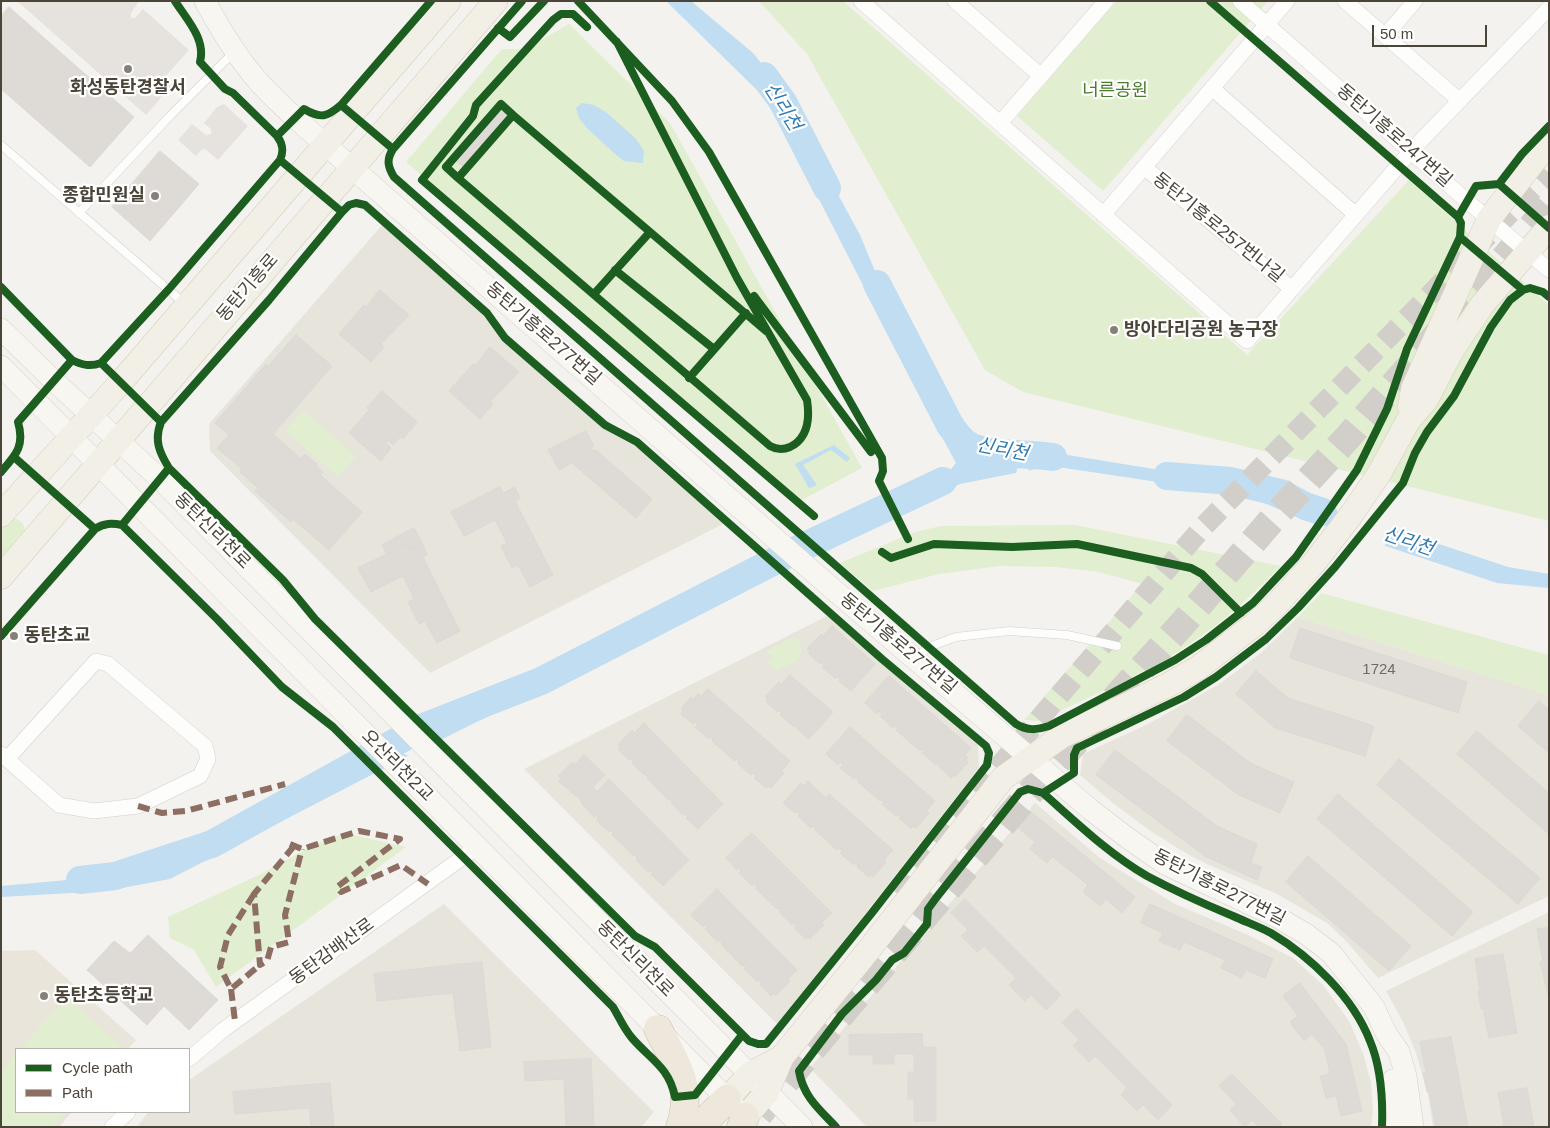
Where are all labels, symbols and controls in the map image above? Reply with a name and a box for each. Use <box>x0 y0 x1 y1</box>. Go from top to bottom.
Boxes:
scale bar <box>1375 15 1490 47</box>
text: 50 m <box>1380 25 1413 42</box>
marker: 화성동탄경찰서 <box>122 63 134 75</box>
place label: 화성동탄경찰서 <box>70 77 186 99</box>
water label: 신리천 <box>758 79 806 135</box>
park label: 너른공원 <box>1082 80 1148 102</box>
street label: 동탄기흥로247번길 <box>1332 80 1456 192</box>
street label: 동탄기흥로257번나길 <box>1148 168 1288 288</box>
place label: 종합민원실 <box>62 185 145 207</box>
marker: 종합민원실 <box>149 190 161 202</box>
street label: 동탄기흥로 <box>213 250 283 326</box>
street label: 동탄기흥로277번길 <box>481 278 605 390</box>
place label: 방아다리공원 농구장 <box>1124 319 1278 341</box>
marker: 방아다리공원 농구장 <box>1108 324 1120 336</box>
water label: 신리천 <box>974 434 1030 466</box>
street label: 동탄신리천로 <box>169 488 255 574</box>
water label: 신리천 <box>1379 523 1437 561</box>
street label: 동탄기흥로277번길 <box>835 589 961 699</box>
place label: 동탄초교 <box>24 625 90 647</box>
marker: 동탄초교 <box>8 630 20 642</box>
house number: 1724 <box>1362 661 1396 679</box>
street label: 오산리천2교 <box>357 726 437 806</box>
street label: 동탄기흥로277번길 <box>1149 845 1289 931</box>
street label: 동탄감배산로 <box>285 914 379 990</box>
street label: 동탄신리천로 <box>592 916 678 1002</box>
place label: 동탄초등학교 <box>54 985 153 1007</box>
marker: 동탄초등학교 <box>38 990 50 1002</box>
legend <box>15 1048 190 1113</box>
text: Cycle path <box>62 1059 133 1076</box>
text: Path <box>62 1084 93 1101</box>

